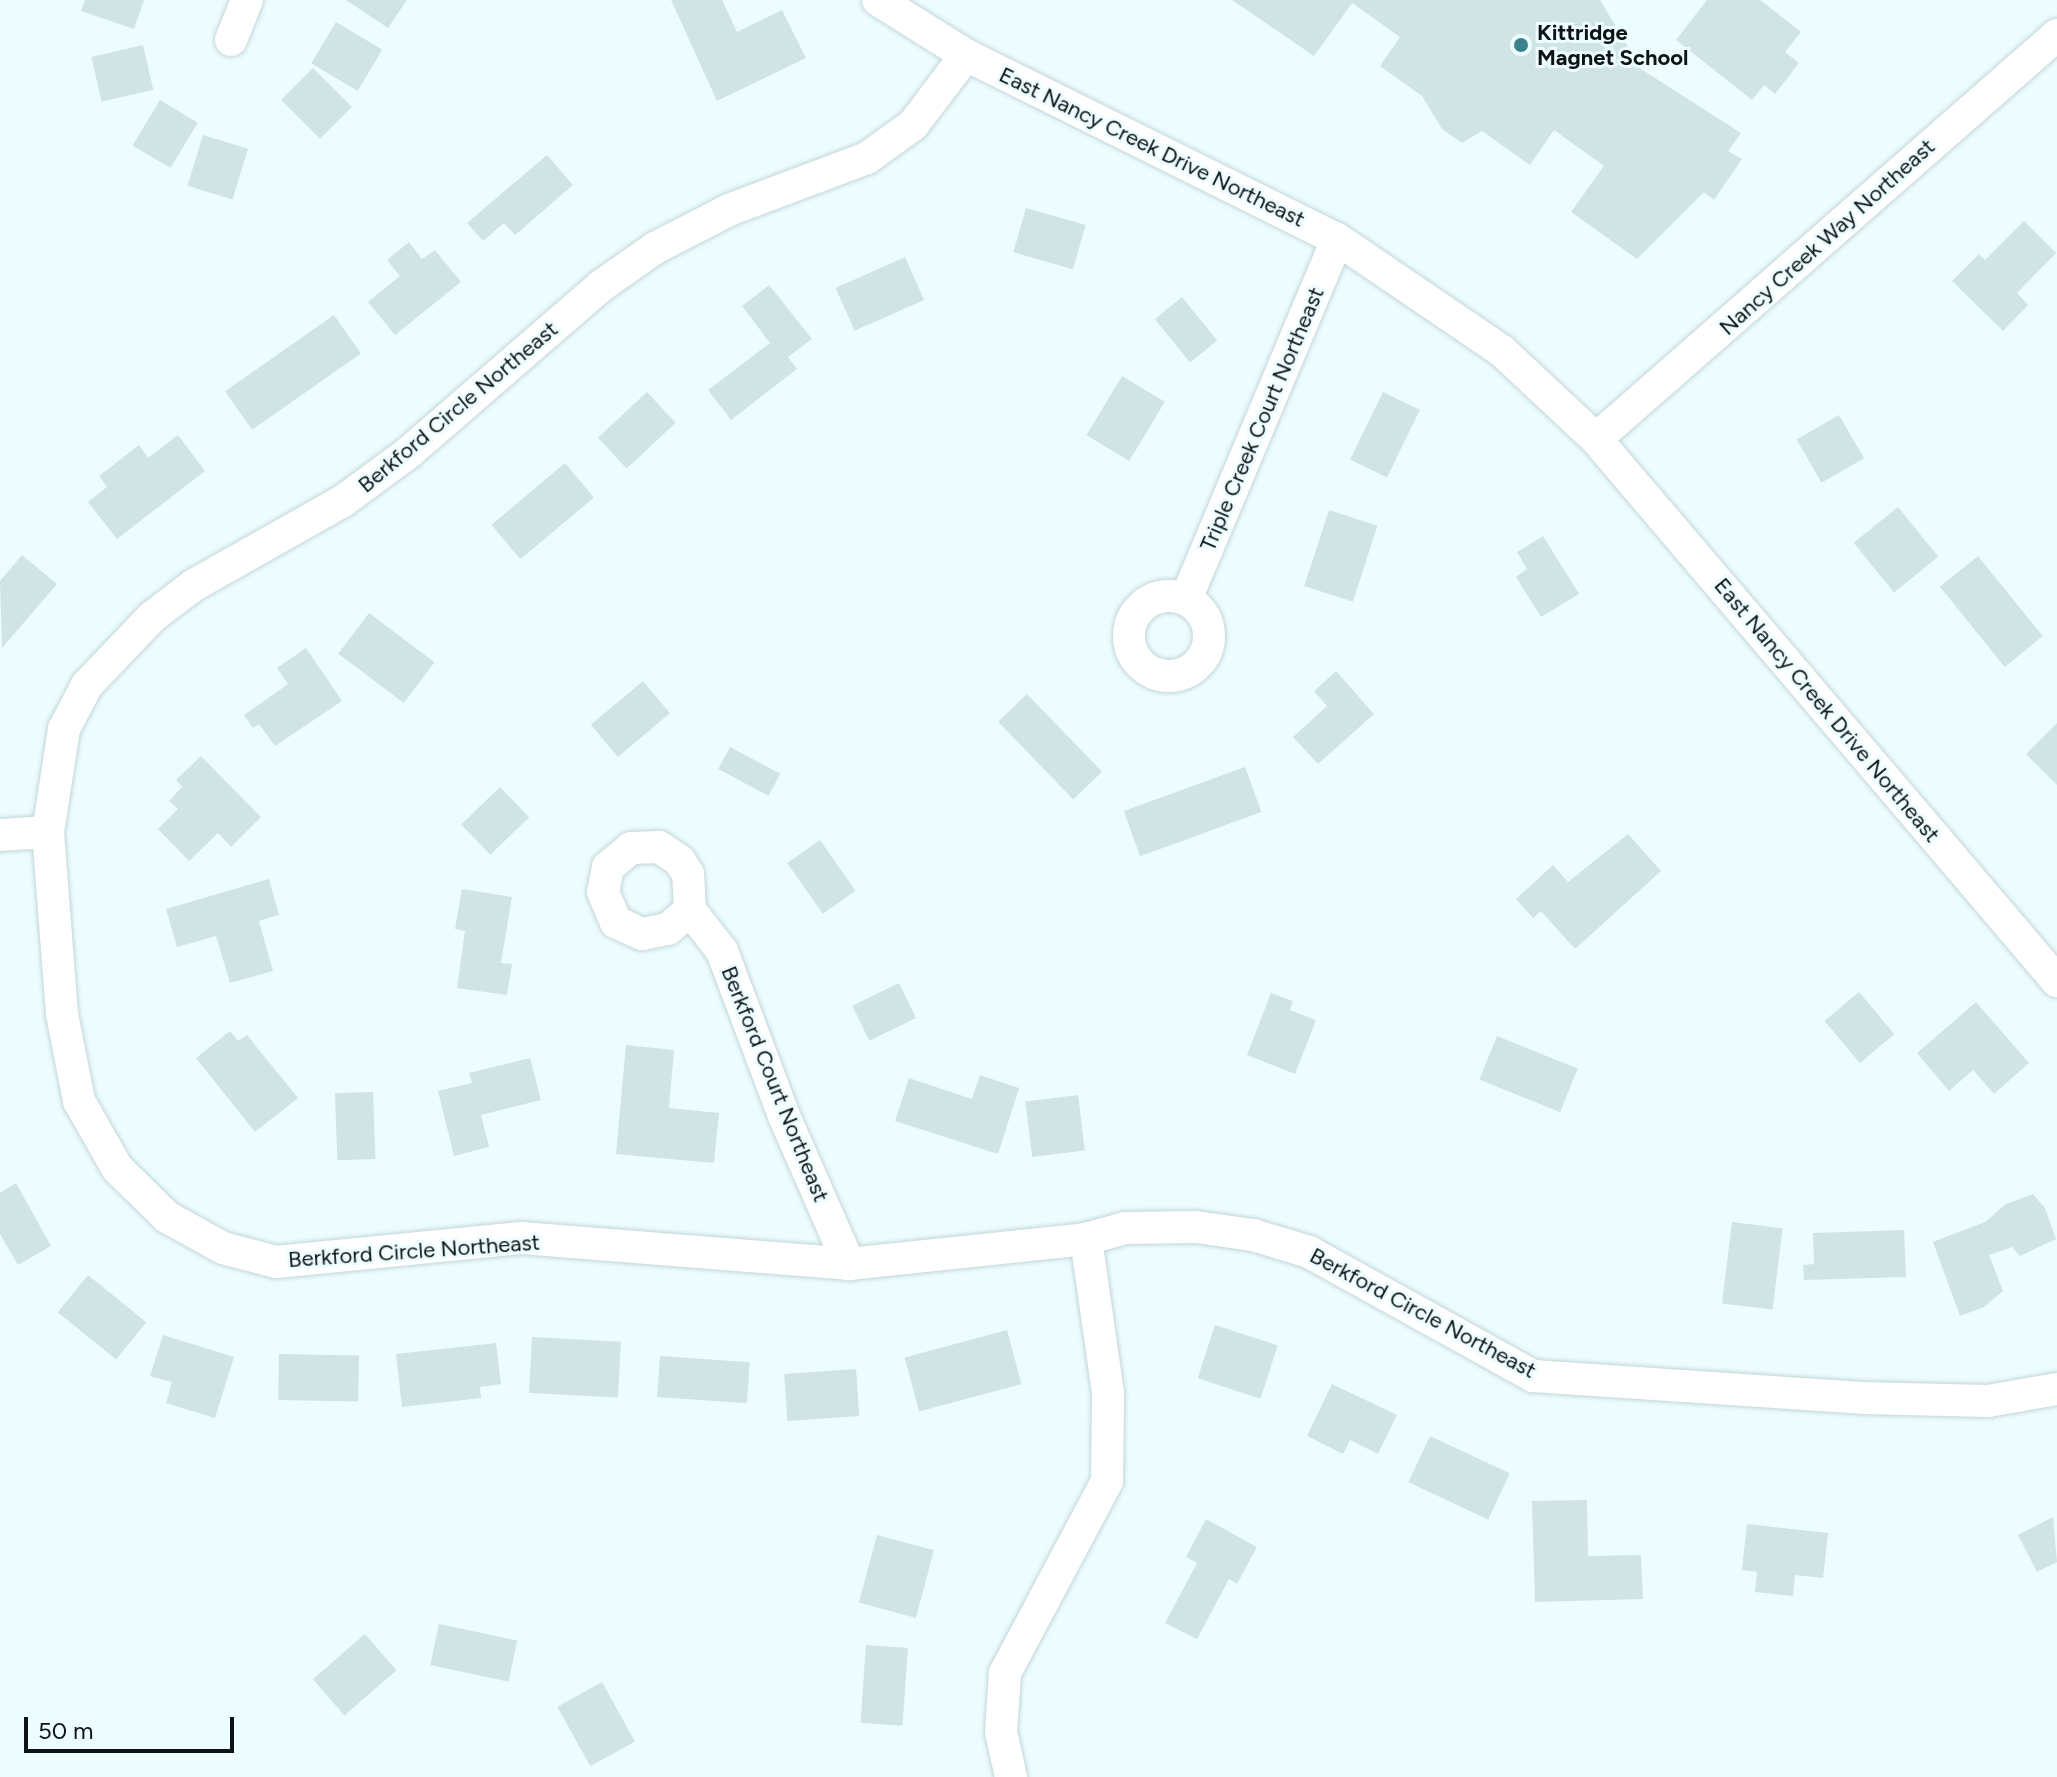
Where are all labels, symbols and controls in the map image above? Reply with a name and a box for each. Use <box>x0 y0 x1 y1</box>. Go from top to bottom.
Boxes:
place label: Kittridge Magnet School <box>1537 19 1688 70</box>
marker: Kittridge Magnet School <box>1512 36 1530 54</box>
street label: East Nancy Creek Drive Northeast <box>995 61 1309 233</box>
street label: Nancy Creek Way Northeast <box>1714 133 1940 341</box>
street label: Triple Creek Court Northeast <box>1194 283 1330 555</box>
street label: Berkford Circle Northeast <box>353 316 563 498</box>
street label: East Nancy Creek Drive Northeast <box>1709 573 1945 847</box>
street label: Berkford Court Northeast <box>716 962 834 1206</box>
street label: Berkford Circle Northeast <box>287 1229 541 1273</box>
street label: Berkford Circle Northeast <box>1305 1242 1541 1384</box>
scale bar <box>28 1701 238 1751</box>
text: 50 m <box>38 1716 94 1745</box>

